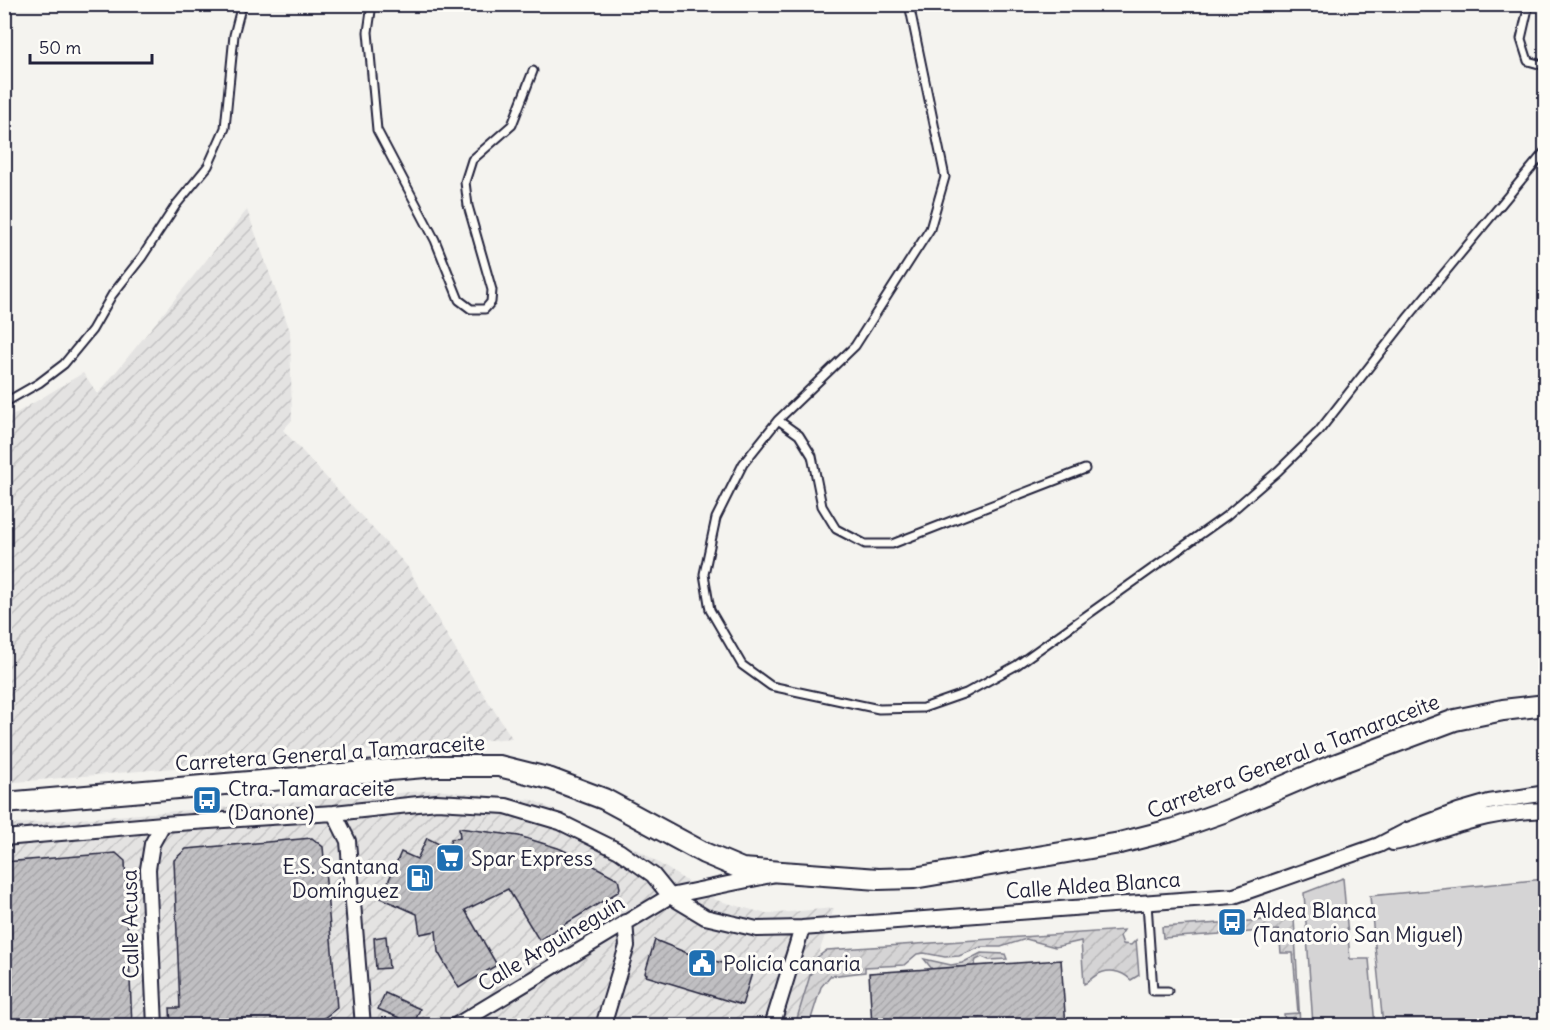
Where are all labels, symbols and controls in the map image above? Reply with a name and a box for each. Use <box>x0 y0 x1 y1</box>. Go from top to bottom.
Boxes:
scale bar <box>30 27 152 65</box>
text: 50 m <box>39 36 81 59</box>
street label: Carretera General a Tamaraceite <box>1143 688 1443 824</box>
street label: Carretera General a Tamaraceite <box>174 729 486 777</box>
place label: Ctra. Tamaraceite (Danone) <box>228 775 395 826</box>
bus stop icon: Ctra. Tamaraceite (Danone) <box>191 784 223 816</box>
supermarket icon: Spar Express <box>434 842 466 874</box>
place label: Spar Express <box>471 845 593 872</box>
place label: E.S. Santana Domínguez <box>282 853 399 904</box>
fuel station icon: E.S. Santana Domínguez <box>404 862 436 894</box>
street label: Calle Aldea Blanca <box>1005 865 1181 905</box>
street label: Calle Acusa <box>116 869 144 979</box>
street label: Calle Arguineguín <box>473 889 629 997</box>
place label: Aldea Blanca (Tanatorio San Miguel) <box>1253 897 1463 948</box>
bus stop icon: Aldea Blanca (Tanatorio San Miguel) <box>1216 906 1248 938</box>
public building icon: Policía canaria <box>686 947 718 979</box>
place label: Policía canaria <box>723 950 861 977</box>

